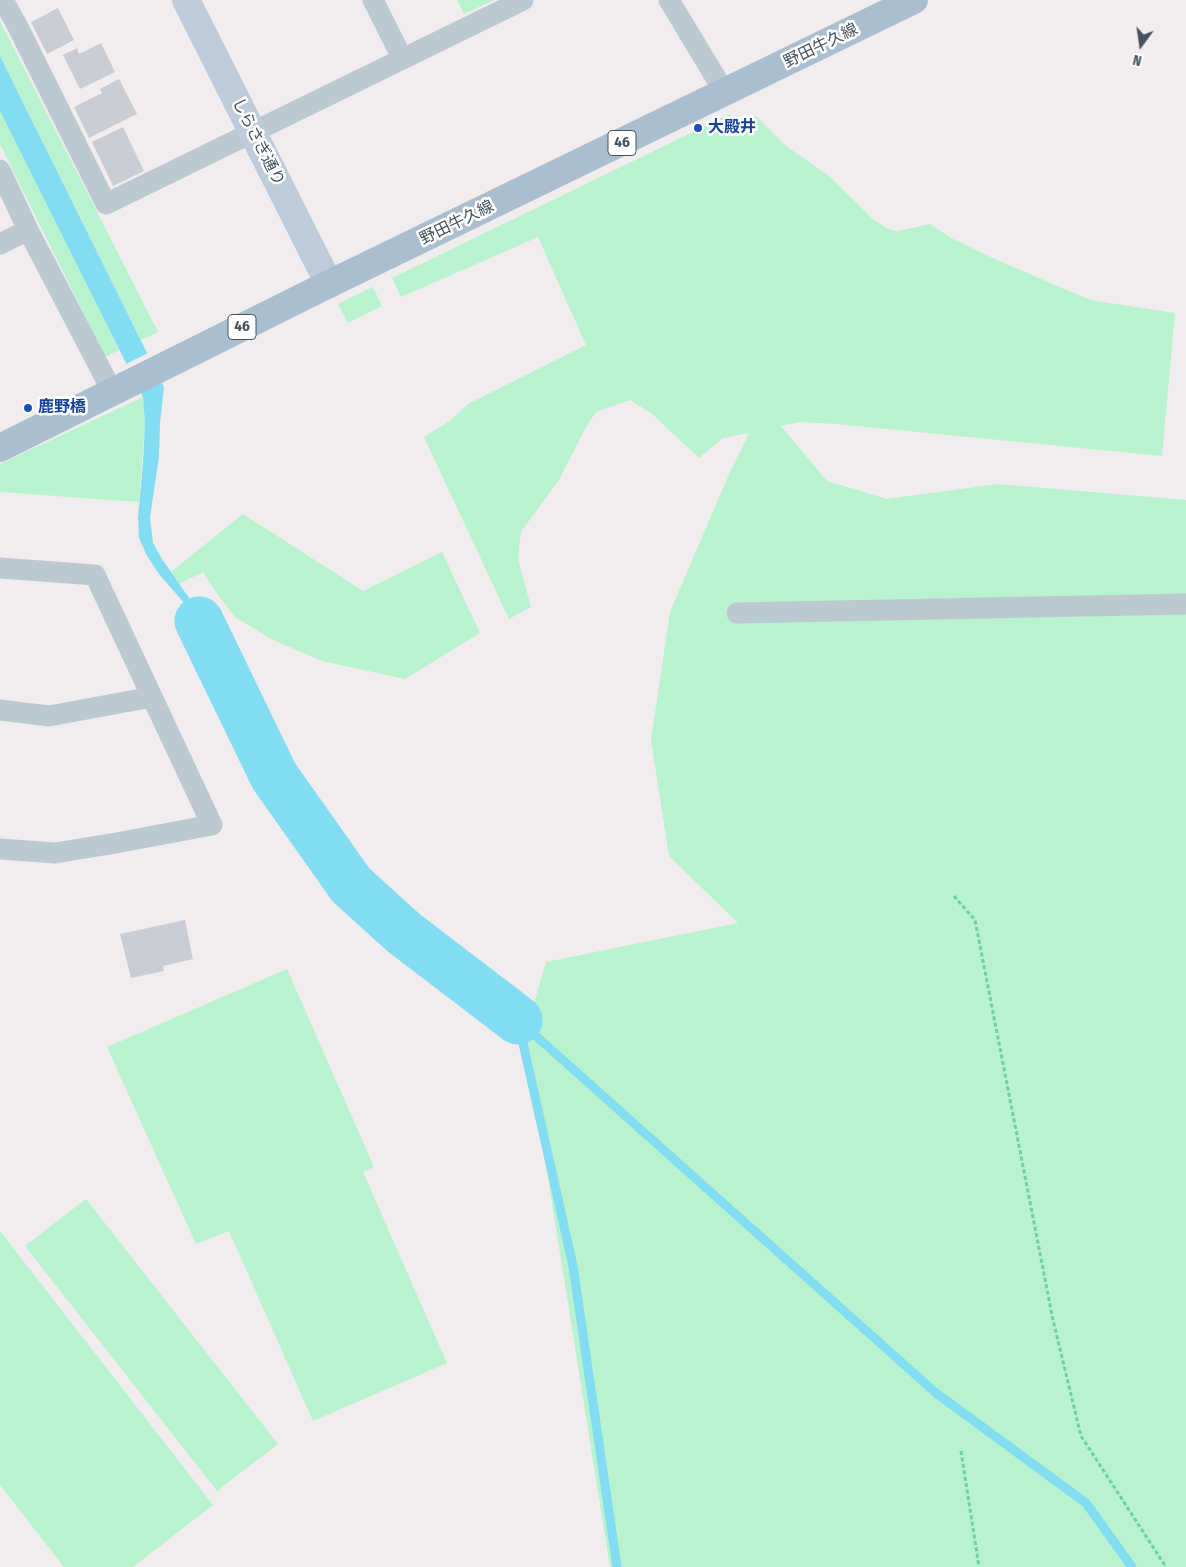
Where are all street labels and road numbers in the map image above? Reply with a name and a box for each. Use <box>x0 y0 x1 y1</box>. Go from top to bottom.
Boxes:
street label: 野田牛久線 <box>781 20 861 72</box>
street label: しらさぎ通り <box>228 95 288 189</box>
road number: 46 <box>608 130 636 156</box>
street label: 野田牛久線 <box>417 197 497 249</box>
road number: 46 <box>228 314 256 340</box>

